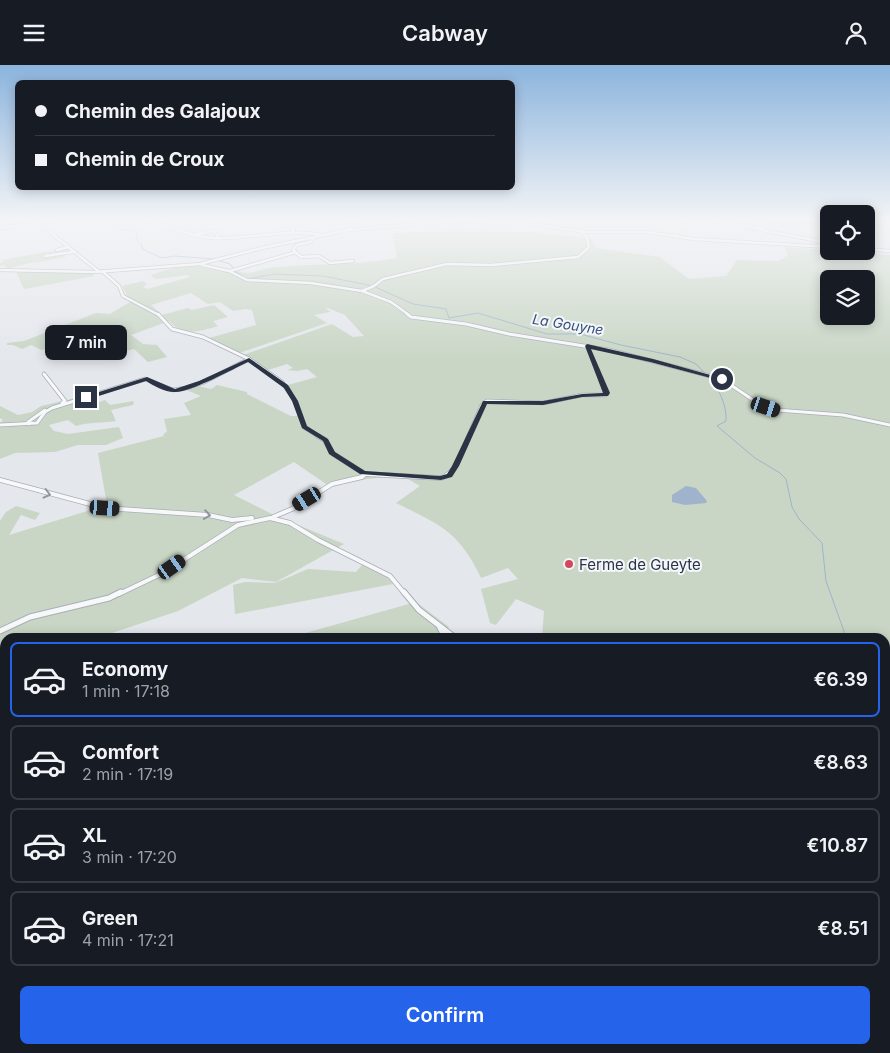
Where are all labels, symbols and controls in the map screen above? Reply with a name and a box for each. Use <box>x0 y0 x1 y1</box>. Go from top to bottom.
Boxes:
icon: menu <box>20 19 48 47</box>
icon: person <box>842 19 870 47</box>
text: Cabway <box>402 20 488 46</box>
text: Chemin des Galajoux <box>65 100 261 123</box>
text: Chemin de Croux <box>65 148 225 171</box>
map controls <box>820 205 875 325</box>
button: locate <box>820 205 875 260</box>
button: layers <box>820 270 875 325</box>
water label: La Gouyne <box>531 310 605 338</box>
callout: 7 min <box>45 325 127 359</box>
text: 7 min <box>65 332 107 352</box>
route start <box>711 368 733 390</box>
route end <box>75 386 97 408</box>
car <box>749 395 782 419</box>
car <box>290 485 323 513</box>
one-way arrow <box>42 488 51 499</box>
car <box>89 499 120 517</box>
one-way arrow <box>203 510 212 520</box>
car <box>155 552 188 582</box>
place label: Ferme de Gueyte <box>579 555 701 574</box>
marker: Ferme de Gueyte <box>563 558 575 570</box>
icon: car <box>22 657 67 702</box>
text: Economy <box>82 658 168 681</box>
text: €6.39 <box>814 668 868 691</box>
text: 1 min · 17:18 <box>82 681 170 701</box>
icon: car <box>22 740 67 785</box>
text: Comfort <box>82 741 159 764</box>
text: €8.63 <box>814 751 868 774</box>
text: 2 min · 17:19 <box>82 764 173 784</box>
icon: car <box>22 823 67 868</box>
text: XL <box>82 824 107 847</box>
text: €10.87 <box>806 834 868 857</box>
text: 3 min · 17:20 <box>82 847 177 867</box>
icon: car <box>22 906 67 951</box>
text: Green <box>82 907 138 930</box>
text: €8.51 <box>817 917 868 940</box>
text: 4 min · 17:21 <box>82 930 174 950</box>
button: Confirm <box>20 986 870 1044</box>

